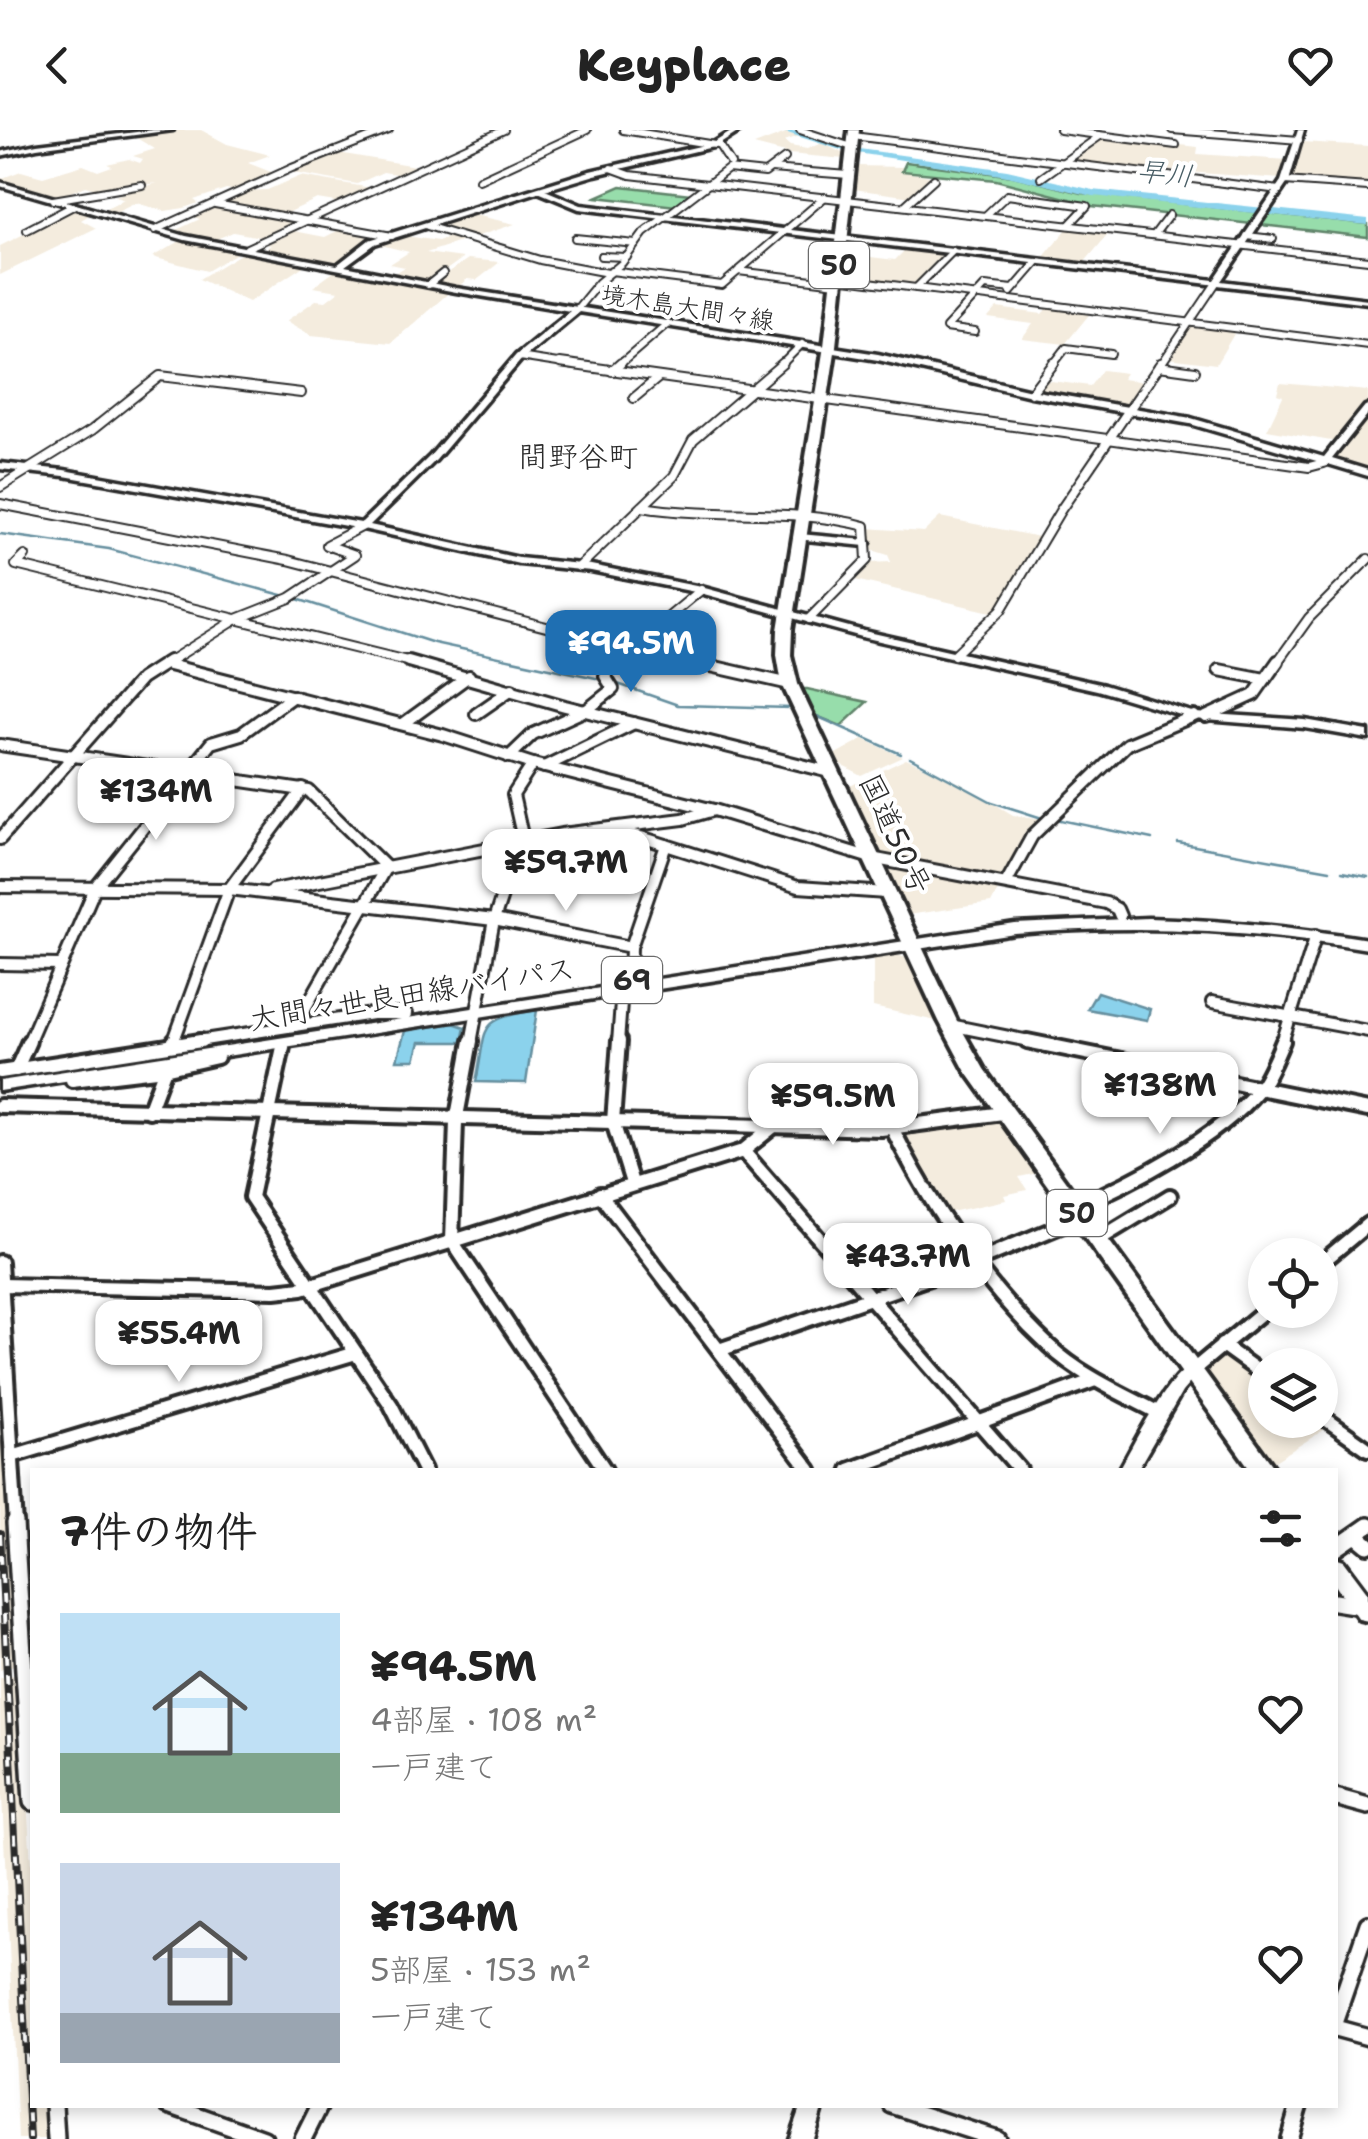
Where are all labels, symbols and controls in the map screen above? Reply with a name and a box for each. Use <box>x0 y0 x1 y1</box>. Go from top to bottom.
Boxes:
text: Keyplace <box>577 35 791 95</box>
icon: back <box>30 38 85 93</box>
icon: heart <box>1283 38 1338 93</box>
water label: 早川 <box>1135 151 1195 195</box>
road number: 50 <box>809 242 869 288</box>
street label: 境木島大間々線 <box>599 277 777 337</box>
district label: 間野谷町 <box>518 436 638 477</box>
pin: ¥94.5M <box>550 610 712 695</box>
text: ¥94.5M <box>567 621 695 664</box>
pin: ¥134M <box>86 758 226 843</box>
street label: 国道50号 <box>850 767 941 901</box>
text: ¥134M <box>99 769 213 812</box>
pin: ¥59.7M <box>485 829 647 914</box>
text: ¥59.7M <box>504 840 628 883</box>
street label: 大間々世良田線バイパス <box>246 947 578 1040</box>
road number: 69 <box>602 957 662 1003</box>
pin: ¥138M <box>1090 1052 1230 1137</box>
pin: ¥59.5M <box>752 1063 914 1148</box>
text: ¥138M <box>1103 1063 1217 1106</box>
text: ¥59.5M <box>770 1074 896 1117</box>
road number: 50 <box>1047 1190 1107 1236</box>
pin: ¥43.7M <box>827 1223 989 1308</box>
text: ¥43.7M <box>845 1234 971 1277</box>
map controls <box>1248 1238 1338 1438</box>
button: locate <box>1248 1238 1338 1328</box>
pin: ¥55.4M <box>98 1300 260 1385</box>
text: ¥55.4M <box>117 1311 241 1354</box>
button: layers <box>1248 1348 1338 1438</box>
icon: filters <box>1253 1501 1308 1556</box>
text: 7件の物件 <box>60 1503 257 1559</box>
text: ¥94.5M <box>370 1638 537 1694</box>
icon: home <box>140 1653 260 1773</box>
icon: heart <box>1253 1686 1308 1741</box>
text: 4部屋 · 108 m² <box>370 1698 597 1741</box>
text: 一戸建て <box>370 1745 498 1788</box>
text: ¥134M <box>370 1888 518 1944</box>
icon: home <box>140 1903 260 2023</box>
icon: heart <box>1253 1936 1308 1991</box>
text: 5部屋 · 153 m² <box>370 1948 591 1991</box>
text: 一戸建て <box>370 1995 498 2038</box>

